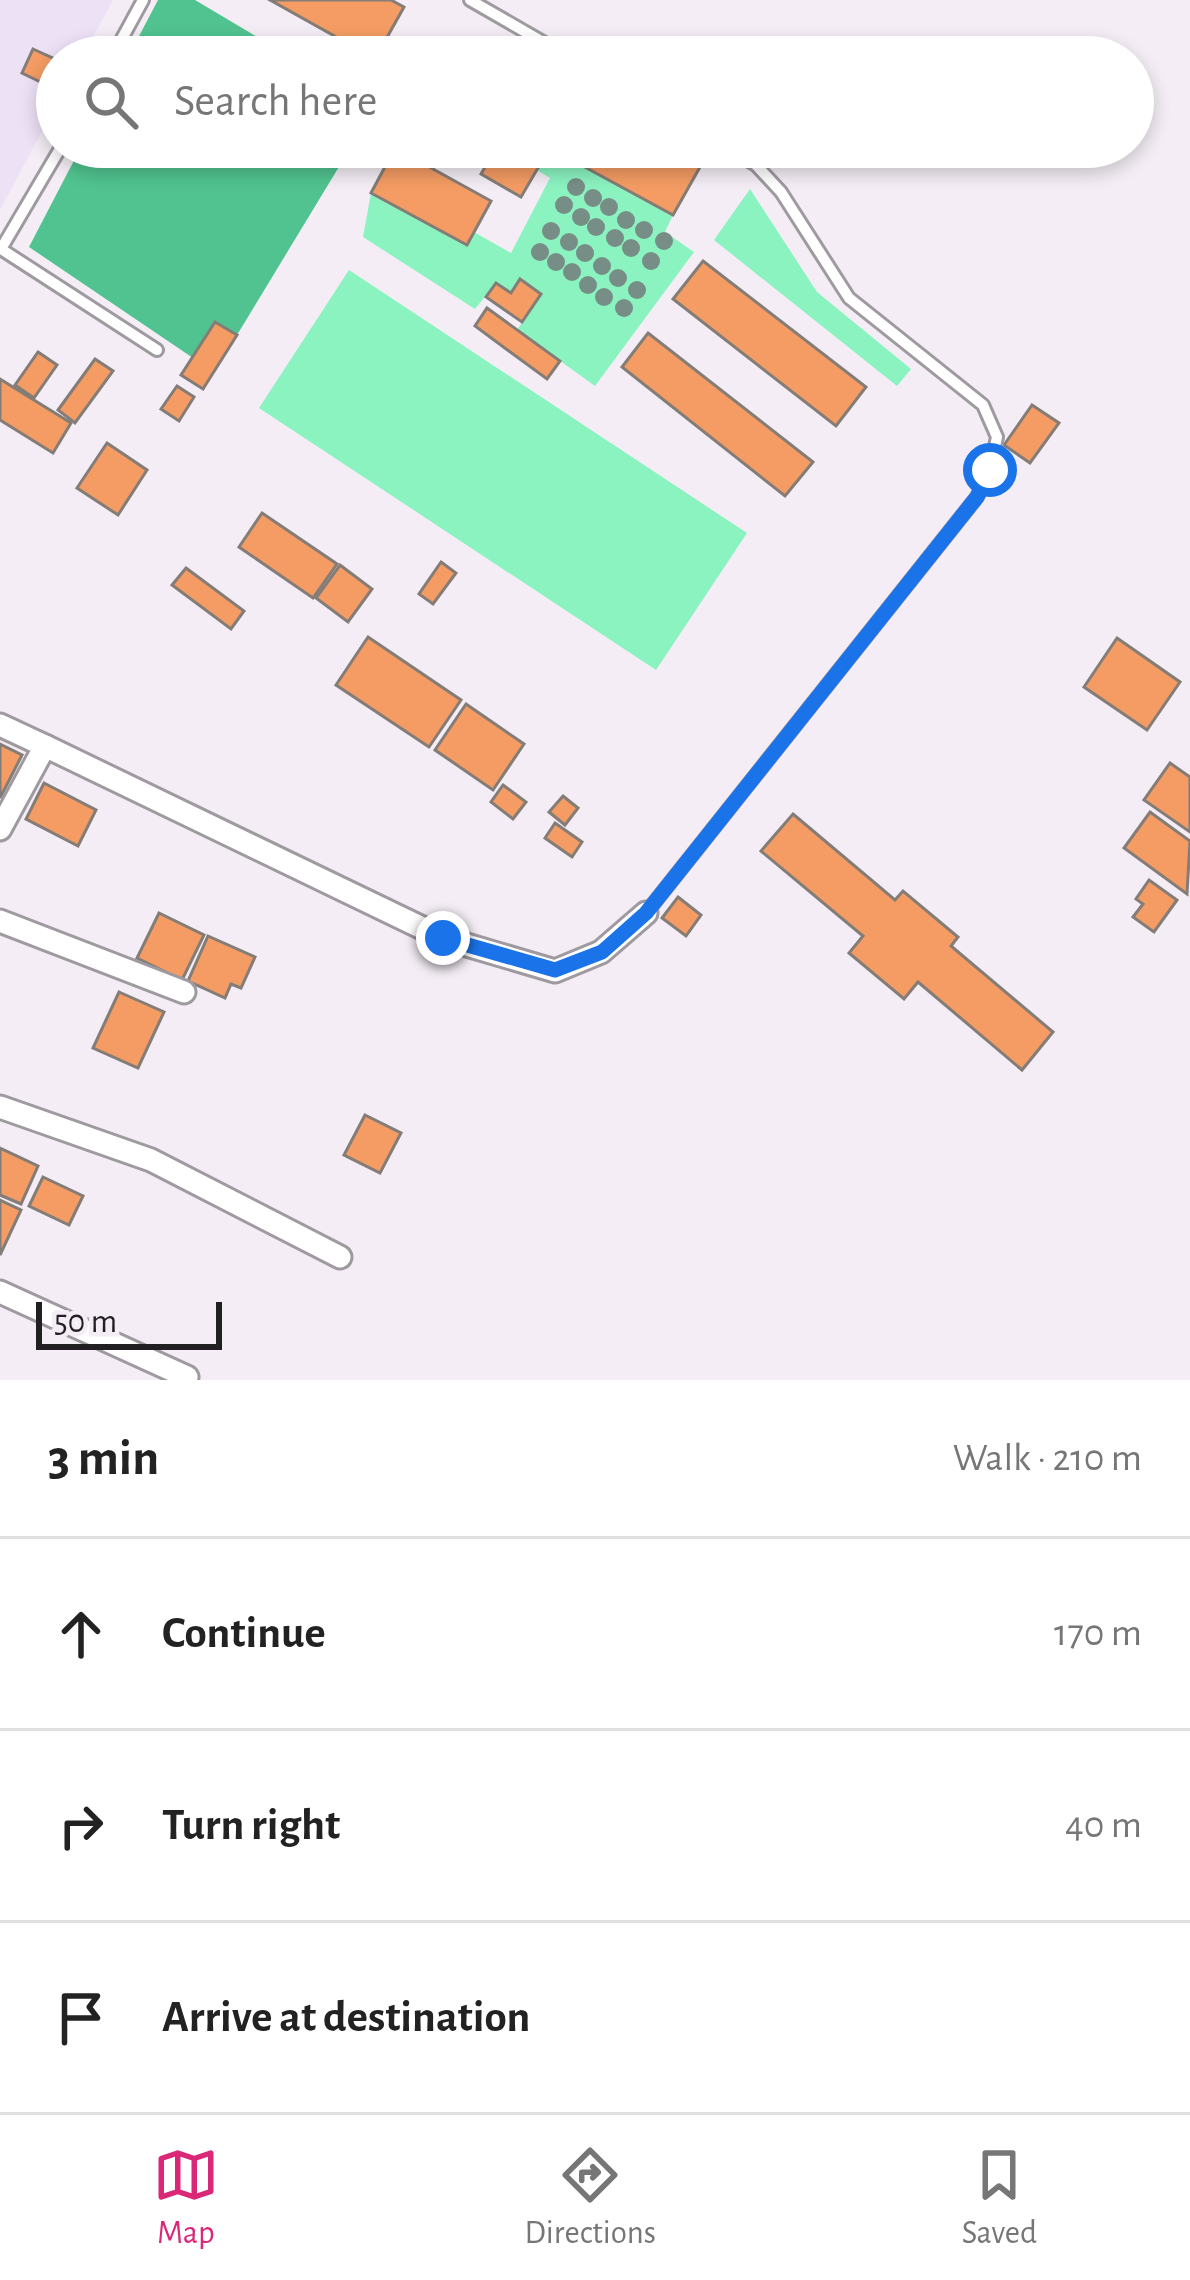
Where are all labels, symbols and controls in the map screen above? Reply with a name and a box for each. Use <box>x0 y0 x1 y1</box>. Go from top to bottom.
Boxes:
search box <box>36 36 1154 168</box>
icon: search <box>78 69 144 135</box>
text: Search here <box>174 79 377 124</box>
route start <box>963 443 1017 497</box>
route end <box>416 911 470 965</box>
scale bar <box>36 1296 222 1349</box>
text: 50 m <box>54 1306 117 1339</box>
text: 3 min <box>48 1433 159 1484</box>
text: Walk · 210 m <box>953 1439 1142 1478</box>
icon: ahead <box>48 1601 114 1667</box>
text: Continue <box>162 1611 326 1656</box>
text: 170 m <box>1054 1614 1142 1653</box>
icon: right <box>48 1793 114 1859</box>
text: Turn right <box>162 1803 340 1848</box>
text: 40 m <box>1065 1806 1142 1845</box>
icon: arrive <box>48 1985 114 2051</box>
text: Arrive at destination <box>162 1995 530 2040</box>
tab: Map <box>153 2142 219 2254</box>
tab: Directions <box>524 2142 656 2254</box>
tab: Saved <box>962 2142 1037 2254</box>

